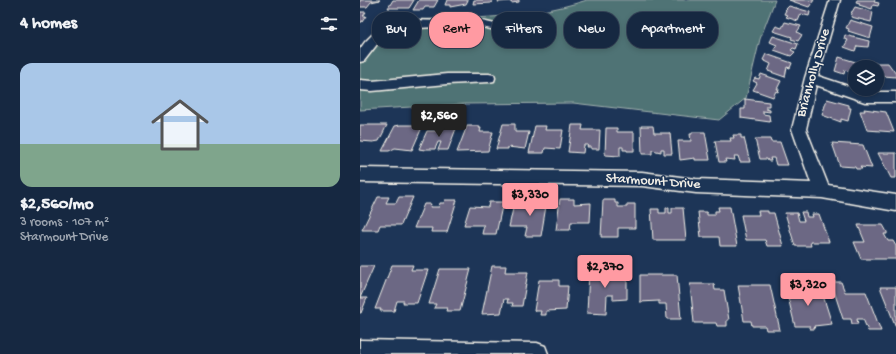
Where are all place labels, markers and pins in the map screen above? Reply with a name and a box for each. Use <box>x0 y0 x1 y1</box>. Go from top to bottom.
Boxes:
pin: $2,560 <box>406 104 472 138</box>
pin: $3,330 <box>497 183 563 217</box>
pin: $2,370 <box>572 255 638 289</box>
pin: $3,320 <box>775 273 841 307</box>

